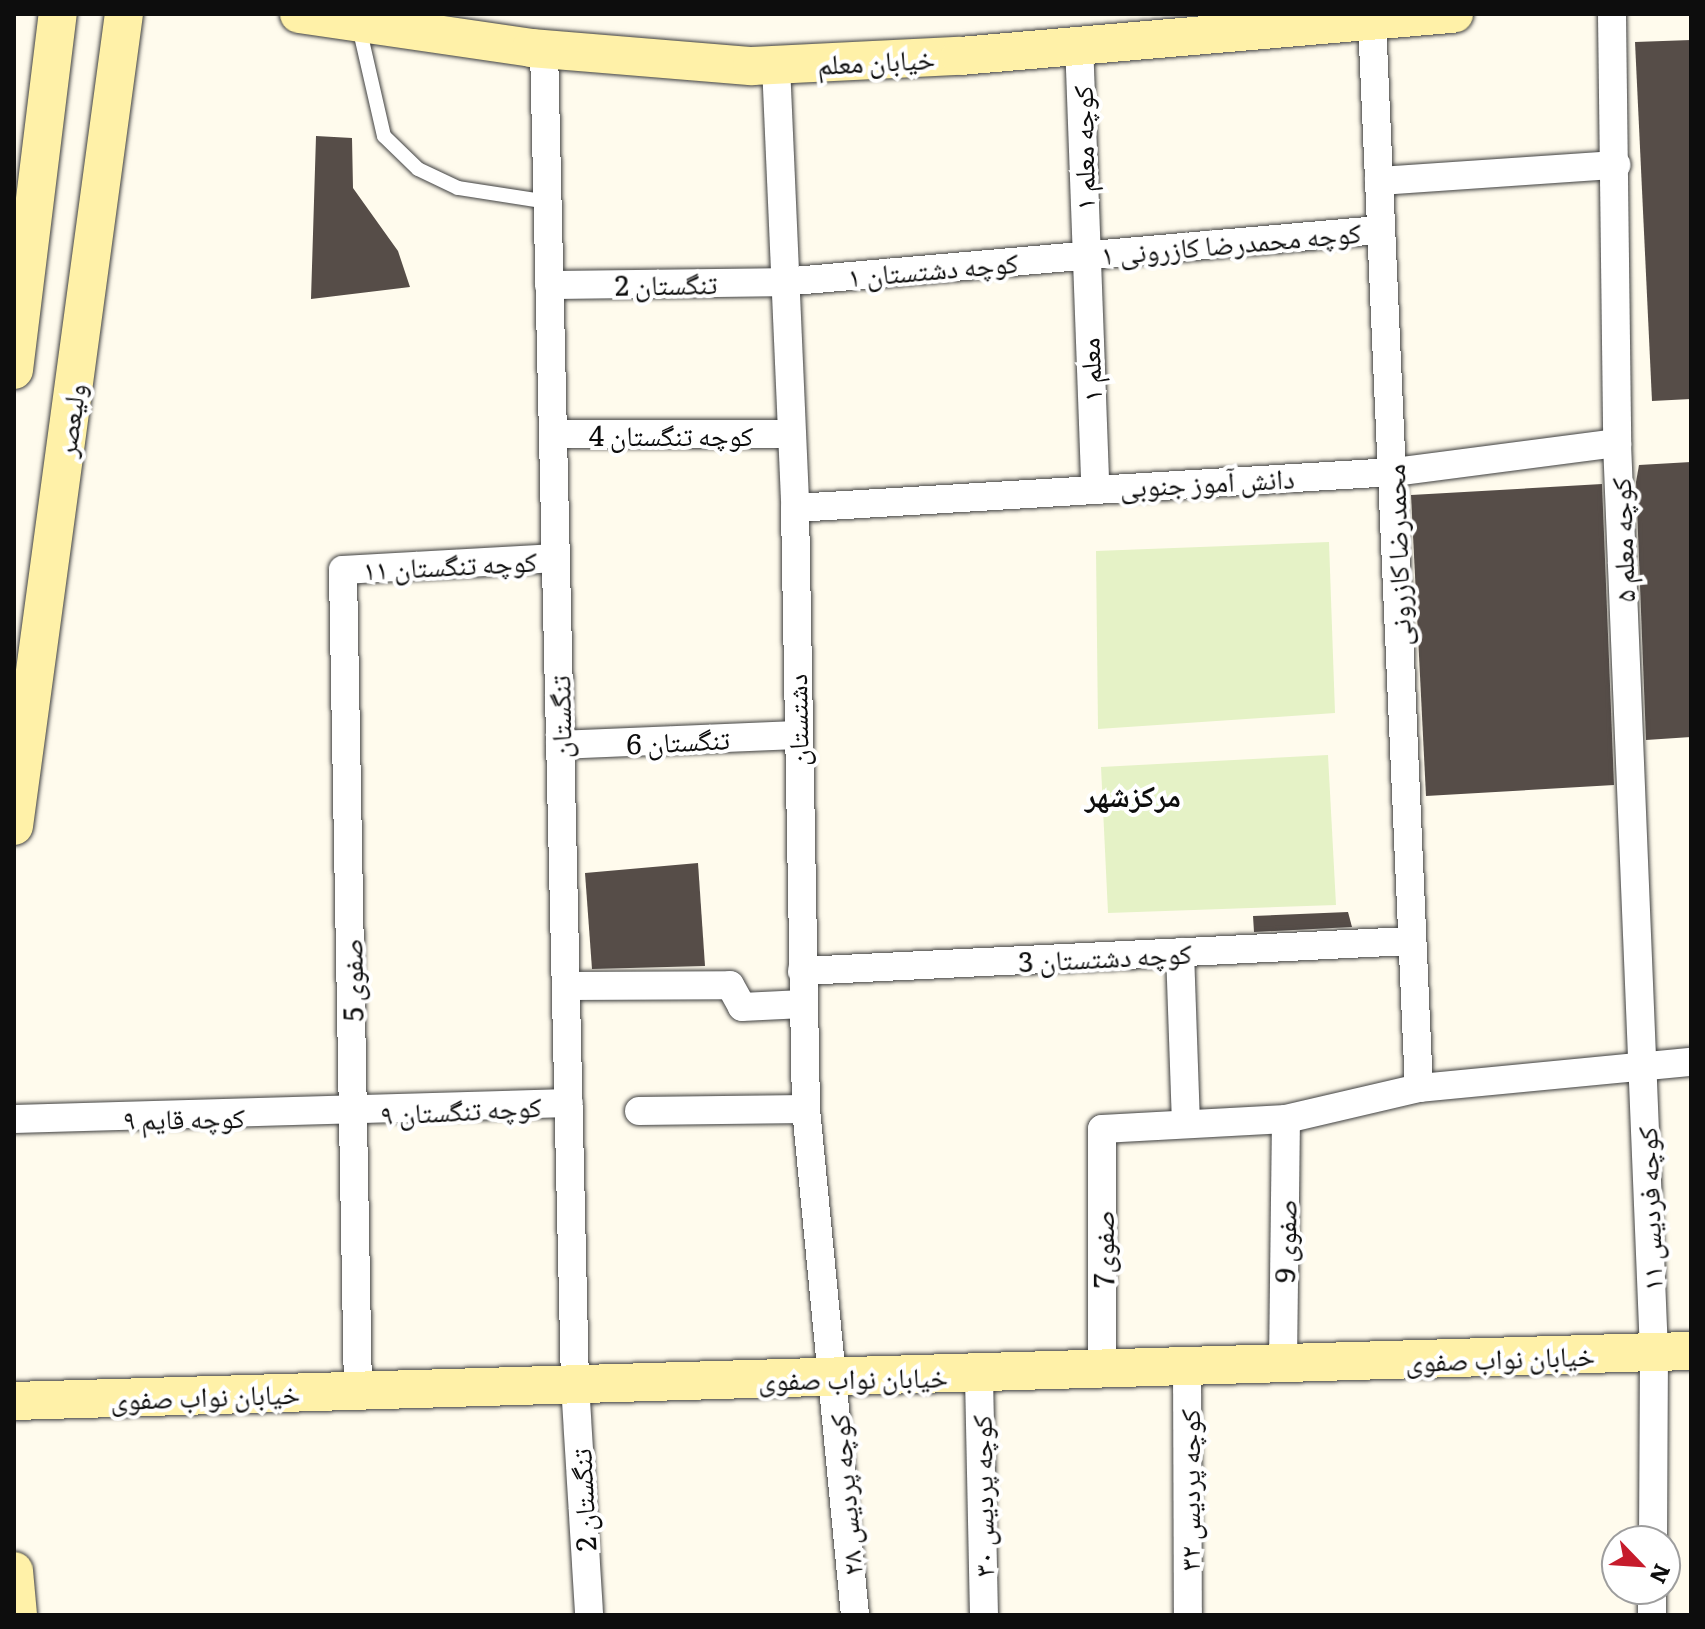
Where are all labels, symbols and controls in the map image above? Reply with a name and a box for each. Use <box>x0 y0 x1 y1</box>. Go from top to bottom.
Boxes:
street label: خیابان معلم <box>816 40 936 80</box>
street label: کوچه معلم ۱ <box>1064 85 1100 211</box>
street label: کوچه محمدرضا کازرونی ۱ <box>1099 214 1363 270</box>
street label: کوچه دشتستان ۱ <box>846 244 1020 292</box>
street label: تنگستان 2 <box>614 265 718 301</box>
street label: معلم ۱ <box>1071 337 1107 403</box>
street label: ولیعصر <box>47 381 91 459</box>
street label: کوچه تنگستان 4 <box>589 417 753 451</box>
street label: دانش آموز جنوبی <box>1119 460 1295 502</box>
street label: محمدرضا کازرونی <box>1376 463 1416 647</box>
street label: کوچه معلم ۵ <box>1602 477 1640 603</box>
street label: کوچه تنگستان ۱۱ <box>362 543 538 585</box>
street label: دشتستان <box>778 674 814 766</box>
street label: تنگستان <box>541 675 577 759</box>
street label: تنگستان 6 <box>625 721 731 759</box>
district label: مرکزشهر <box>1085 776 1181 812</box>
street label: کوچه دشتستان 3 <box>1017 935 1193 977</box>
street label: صفوی 5 <box>333 938 369 1022</box>
street label: کوچه تنگستان ۹ <box>379 1088 543 1130</box>
street label: کوچه قایم ۹ <box>123 1099 245 1135</box>
street label: کوچه فردیس ۱۱ <box>1628 1126 1668 1292</box>
street label: صفوی 9 <box>1266 1199 1302 1283</box>
street label: صفوی7 <box>1085 1210 1119 1288</box>
street label: خیابان نواب صفوی <box>1405 1337 1595 1377</box>
street label: خیابان نواب صفوی <box>758 1359 948 1395</box>
street label: خیابان نواب صفوی <box>110 1375 300 1415</box>
street label: کوچه پردیس ۳۲ <box>1171 1409 1205 1571</box>
street label: کوچه پردیس ۲۸ <box>820 1413 868 1577</box>
street label: کوچه پردیس ۳۰ <box>963 1415 999 1577</box>
street label: تنگستان 2 <box>563 1448 601 1552</box>
north arrow <box>1601 1525 1681 1605</box>
text: N <box>1643 1559 1680 1590</box>

